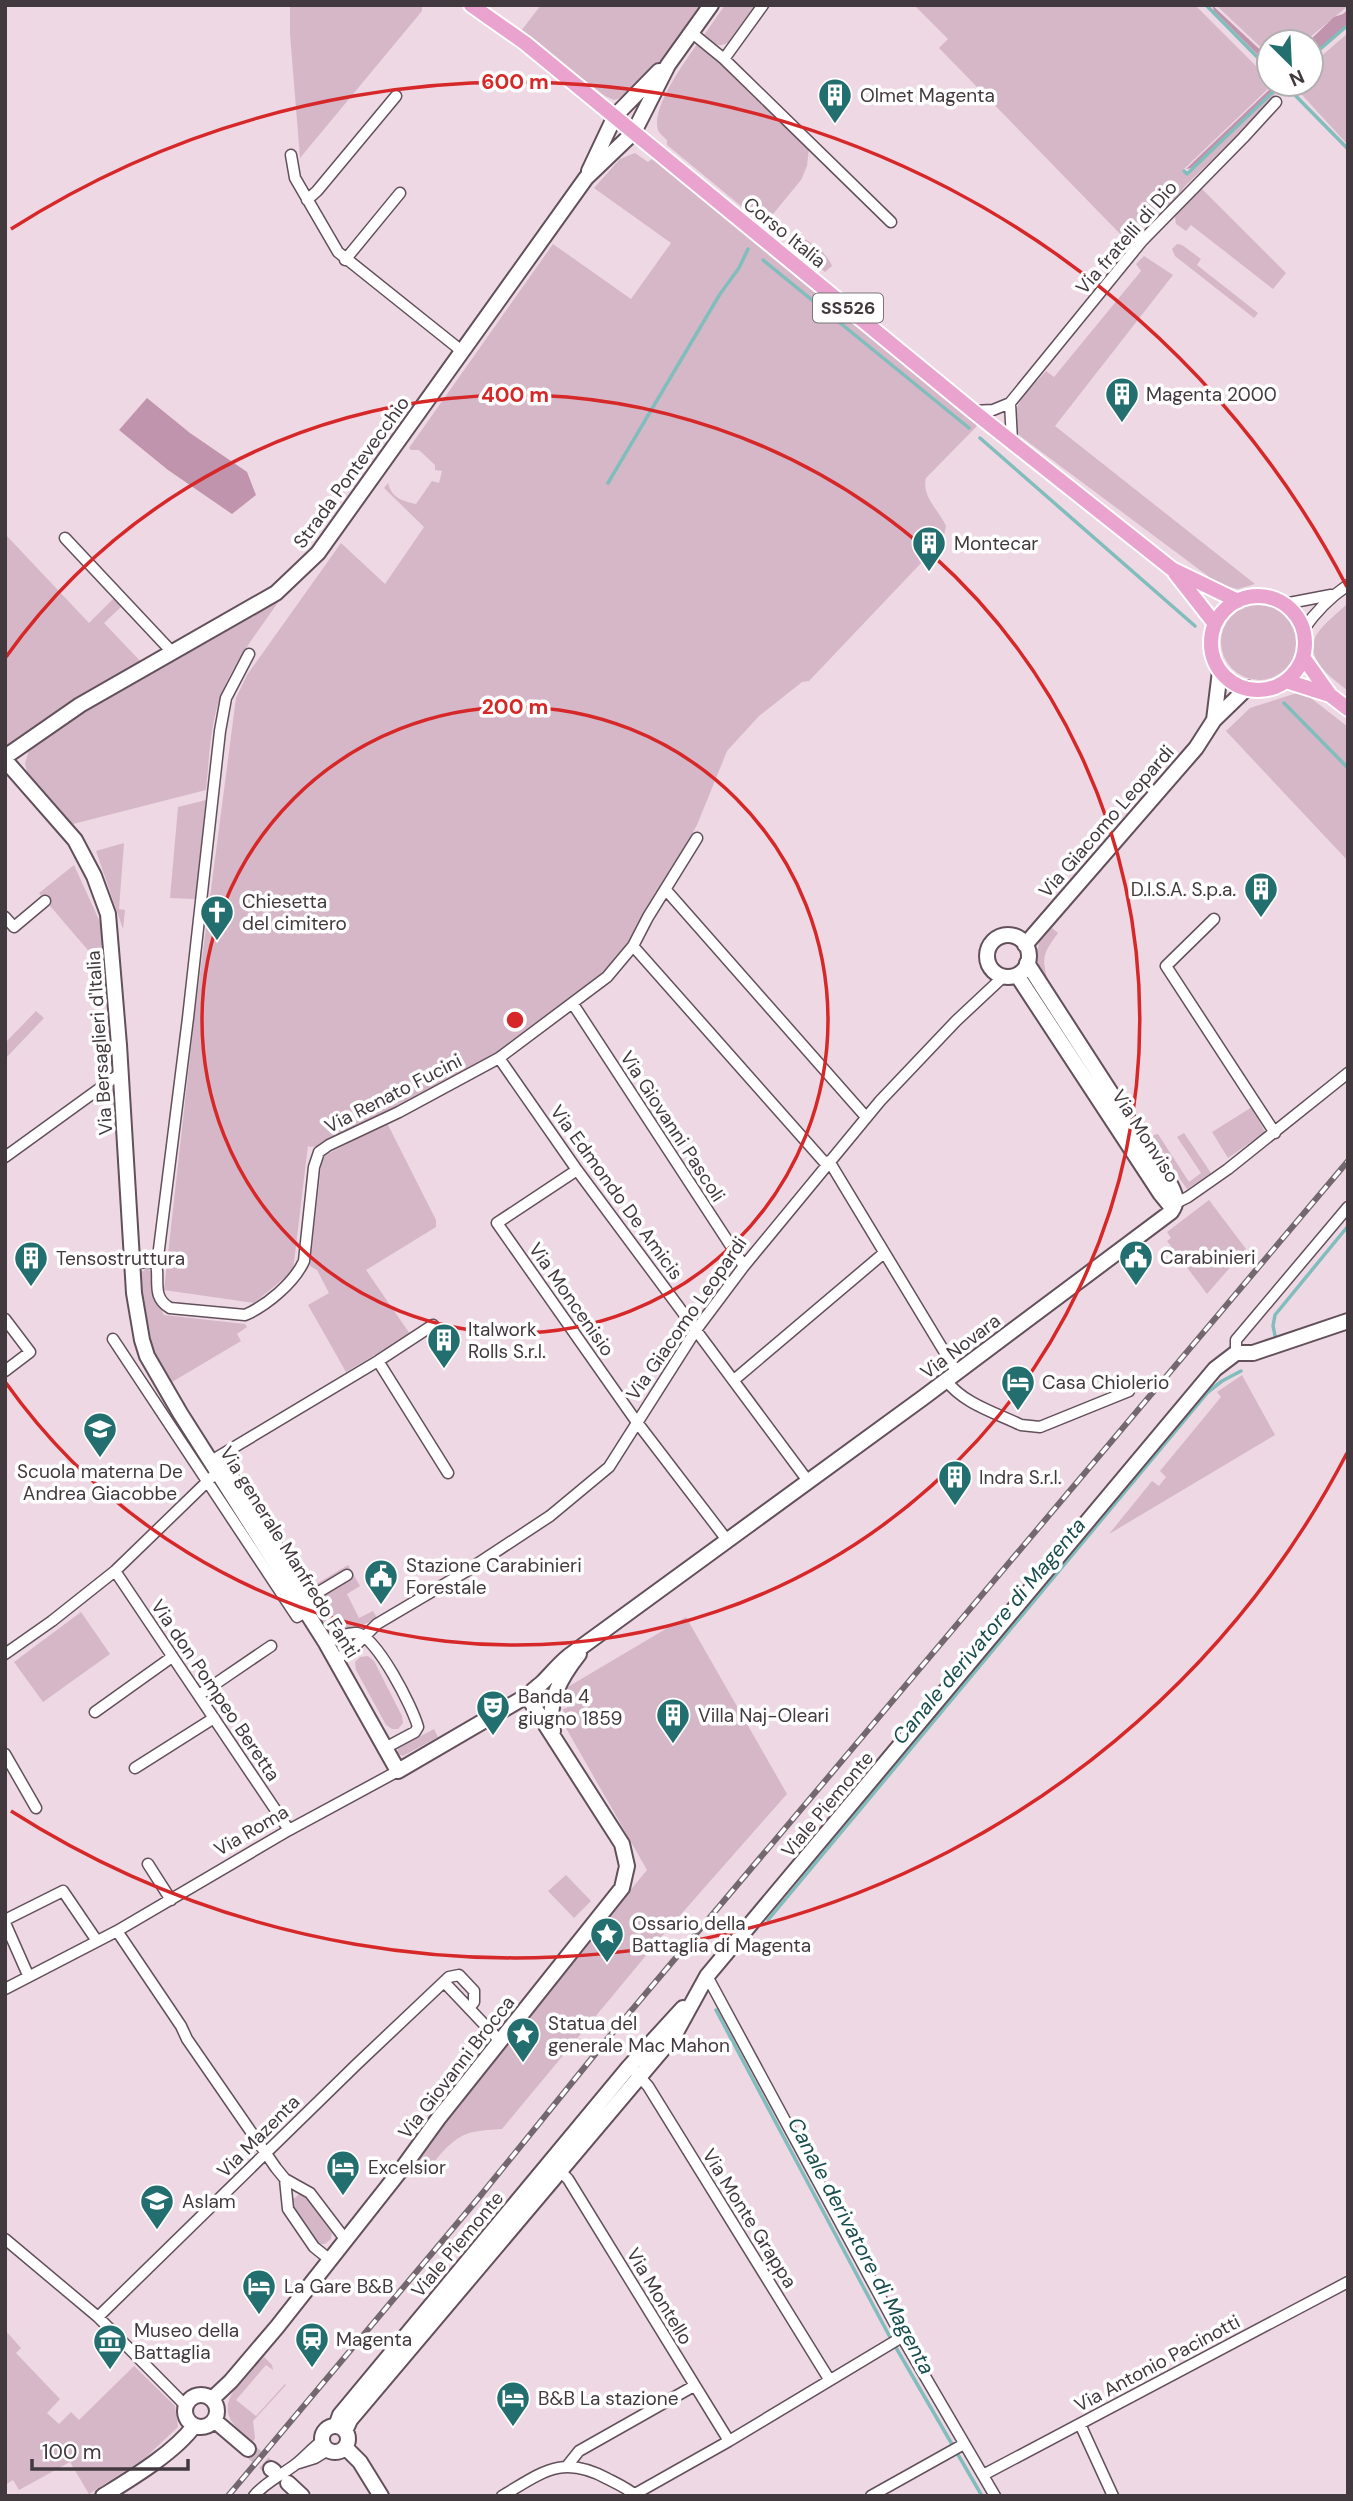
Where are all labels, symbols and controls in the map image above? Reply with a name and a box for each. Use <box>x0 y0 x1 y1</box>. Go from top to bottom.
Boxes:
north arrow <box>1255 28 1325 98</box>
text: N <box>1285 64 1308 92</box>
text: 600 m <box>481 68 549 96</box>
building icon: Olmet Magenta <box>816 76 854 125</box>
place label: Olmet Magenta <box>860 83 995 108</box>
street label: Via fratelli di Dio <box>1070 175 1183 299</box>
street label: Corso Italia <box>738 191 831 273</box>
road number: SS526 <box>813 294 883 322</box>
building icon: Magenta 2000 <box>1103 375 1141 424</box>
text: 400 m <box>481 381 549 409</box>
place label: Magenta 2000 <box>1146 382 1277 407</box>
street label: Strada Pontevecchio <box>288 391 415 553</box>
building icon: Montecar <box>910 524 948 573</box>
place label: Montecar <box>954 531 1038 556</box>
text: 200 m <box>482 693 548 721</box>
street label: Via Giacomo Leopardi <box>1033 740 1180 903</box>
building icon: D.I.S.A. S.p.a. <box>1242 870 1280 919</box>
place label: D.I.S.A. S.p.a. <box>1131 877 1236 902</box>
place label: Chiesetta del cimitero <box>242 889 347 936</box>
church icon: Chiesetta del cimitero <box>198 893 236 942</box>
street label: Via Bersaglieri d'Italia <box>81 950 118 1136</box>
centre of rings <box>503 1008 527 1032</box>
street label: Via Giovanni Pascoli <box>614 1046 731 1207</box>
street label: Via Renato Fucini <box>320 1048 466 1139</box>
street label: Via Monviso <box>1106 1085 1185 1188</box>
street label: Via Edmondo De Amicis <box>545 1100 689 1285</box>
street label: Via Giacomo Leopardi <box>620 1231 752 1405</box>
street label: Via Moncenisio <box>523 1238 620 1361</box>
public building icon: Carabinieri <box>1117 1238 1155 1287</box>
building icon: Tensostruttura <box>12 1239 50 1288</box>
place label: Carabinieri <box>1160 1245 1256 1270</box>
place label: Tensostruttura <box>56 1246 185 1271</box>
street label: Via Novara <box>915 1308 1005 1385</box>
place label: Italwork Rolls S.r.l. <box>468 1317 546 1364</box>
building icon: Italwork Rolls S.r.l. <box>425 1321 463 1370</box>
hotel icon: Casa Chiolerio <box>999 1363 1037 1412</box>
place label: Casa Chiolerio <box>1042 1370 1169 1395</box>
school or university icon: Scuola materna De Andrea Giacobbe <box>81 1410 119 1459</box>
street label: Via generale Manfredo Fanti <box>214 1442 365 1663</box>
building icon: Indra S.r.l. <box>936 1458 974 1507</box>
place label: Scuola materna De Andrea Giacobbe <box>17 1459 183 1506</box>
place label: Indra S.r.l. <box>979 1465 1062 1490</box>
water label: Canale derivatore di Magenta <box>886 1512 1092 1750</box>
place label: Stazione Carabinieri Forestale <box>406 1553 582 1600</box>
public building icon: Stazione Carabinieri Forestale <box>362 1557 400 1606</box>
street label: Via don Pompeo Beretta <box>145 1595 286 1786</box>
place label: Banda 4 giugno 1859 <box>518 1684 622 1731</box>
theatre icon: Banda 4 giugno 1859 <box>474 1688 512 1737</box>
building icon: Villa Naj-Oleari <box>654 1696 692 1745</box>
place label: Villa Naj-Oleari <box>698 1703 829 1728</box>
street label: Viale Piemonte <box>776 1746 879 1863</box>
street label: Via Roma <box>210 1799 293 1862</box>
place label: Ossario della Battaglia di Magenta <box>632 1911 811 1958</box>
place icon: Ossario della Battaglia di Magenta <box>588 1915 626 1964</box>
street label: Via Giovanni Brocca <box>393 1991 520 2144</box>
place label: Statua del generale Mac Mahon <box>548 2011 730 2058</box>
place icon: Statua del generale Mac Mahon <box>504 2015 542 2064</box>
street label: Via Mazenta <box>212 2090 305 2183</box>
water label: Canale derivatore di Magenta <box>781 2112 941 2380</box>
street label: Via Monte Grappa <box>697 2144 802 2293</box>
hotel icon: Excelsior <box>324 2148 362 2197</box>
place label: Excelsior <box>368 2155 446 2180</box>
school or university icon: Aslam <box>138 2182 176 2231</box>
street label: Viale Piemonte <box>406 2186 509 2303</box>
place label: Aslam <box>182 2189 236 2214</box>
street label: Via Montello <box>621 2243 698 2349</box>
hotel icon: La Gare B&B <box>240 2267 278 2316</box>
place label: La Gare B&B <box>284 2274 394 2299</box>
street label: Via Antonio Pacinotti <box>1070 2309 1244 2418</box>
place label: Museo della Battaglia <box>134 2318 239 2365</box>
station icon: Magenta <box>293 2320 331 2369</box>
museum icon: Museo della Battaglia <box>91 2322 129 2371</box>
place label: Magenta <box>336 2327 412 2352</box>
hotel icon: B&B La stazione <box>494 2379 532 2428</box>
place label: B&B La stazione <box>538 2386 678 2411</box>
scale bar <box>32 2428 187 2472</box>
text: 100 m <box>42 2438 102 2466</box>

